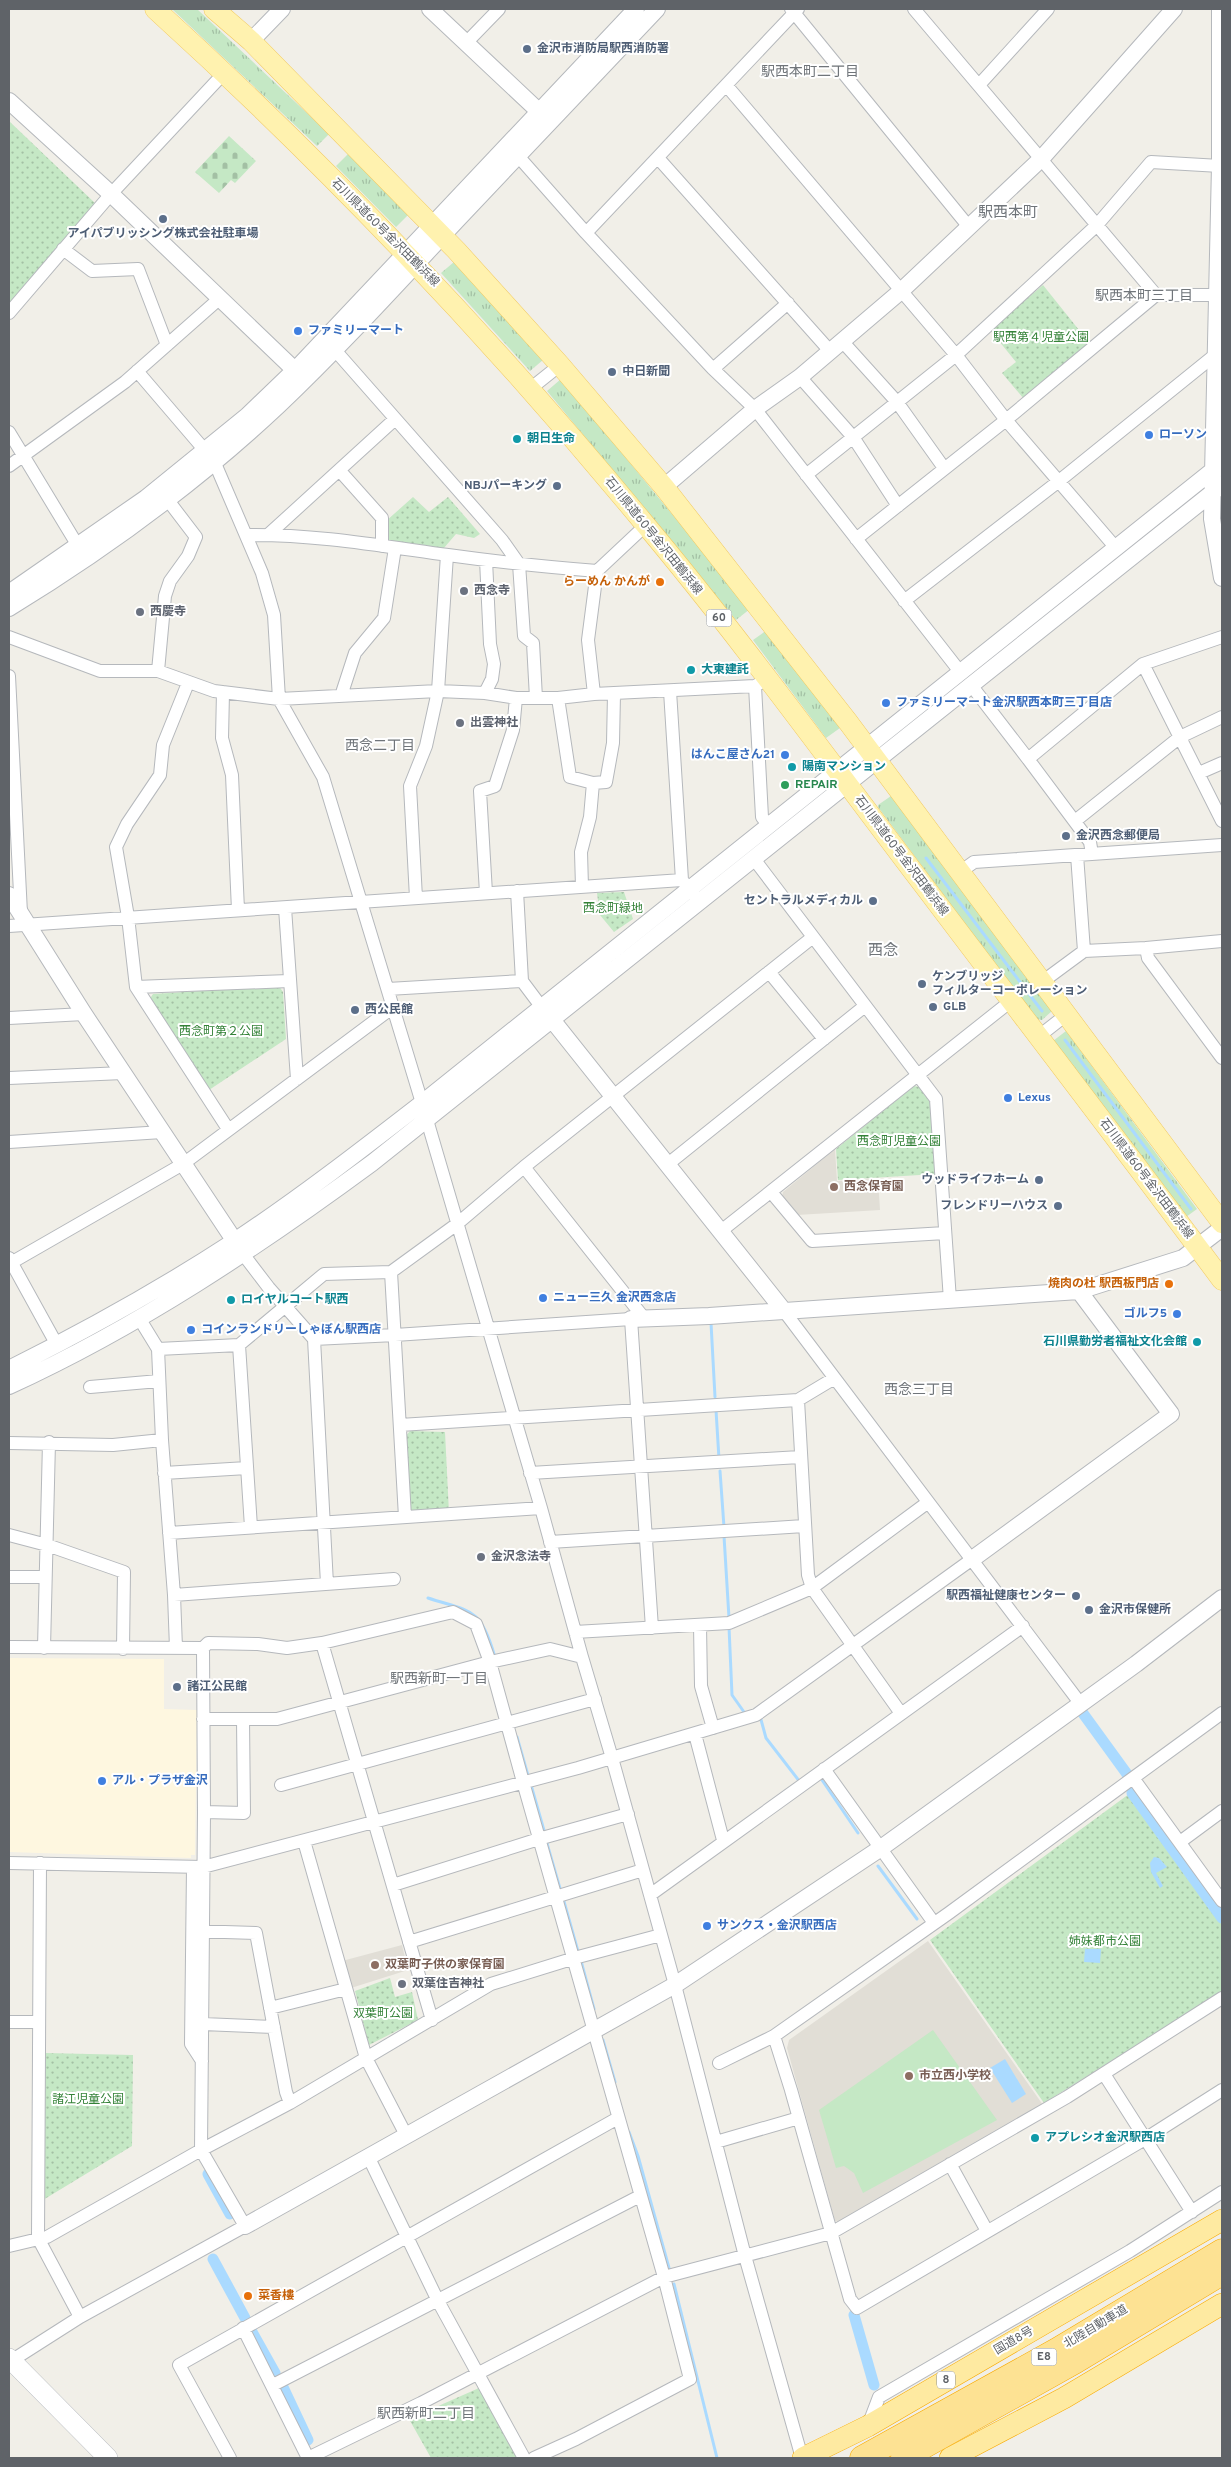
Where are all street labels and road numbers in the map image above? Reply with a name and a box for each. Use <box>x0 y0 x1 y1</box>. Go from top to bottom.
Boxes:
street label: 石川県道60号金沢田鶴浜線 <box>327 175 443 291</box>
street label: 石川県道60号金沢田鶴浜線 <box>601 474 705 598</box>
road number: 60 <box>706 610 732 626</box>
street label: 石川県道60号金沢田鶴浜線 <box>850 793 952 919</box>
street label: 石川県道60号金沢田鶴浜線 <box>1095 1116 1197 1242</box>
street label: 北陸自動車道 <box>1061 2302 1131 2352</box>
street label: 国道8号 <box>991 2323 1037 2359</box>
road number: E8 <box>1032 2348 1056 2366</box>
road number: 8 <box>937 2372 955 2388</box>

